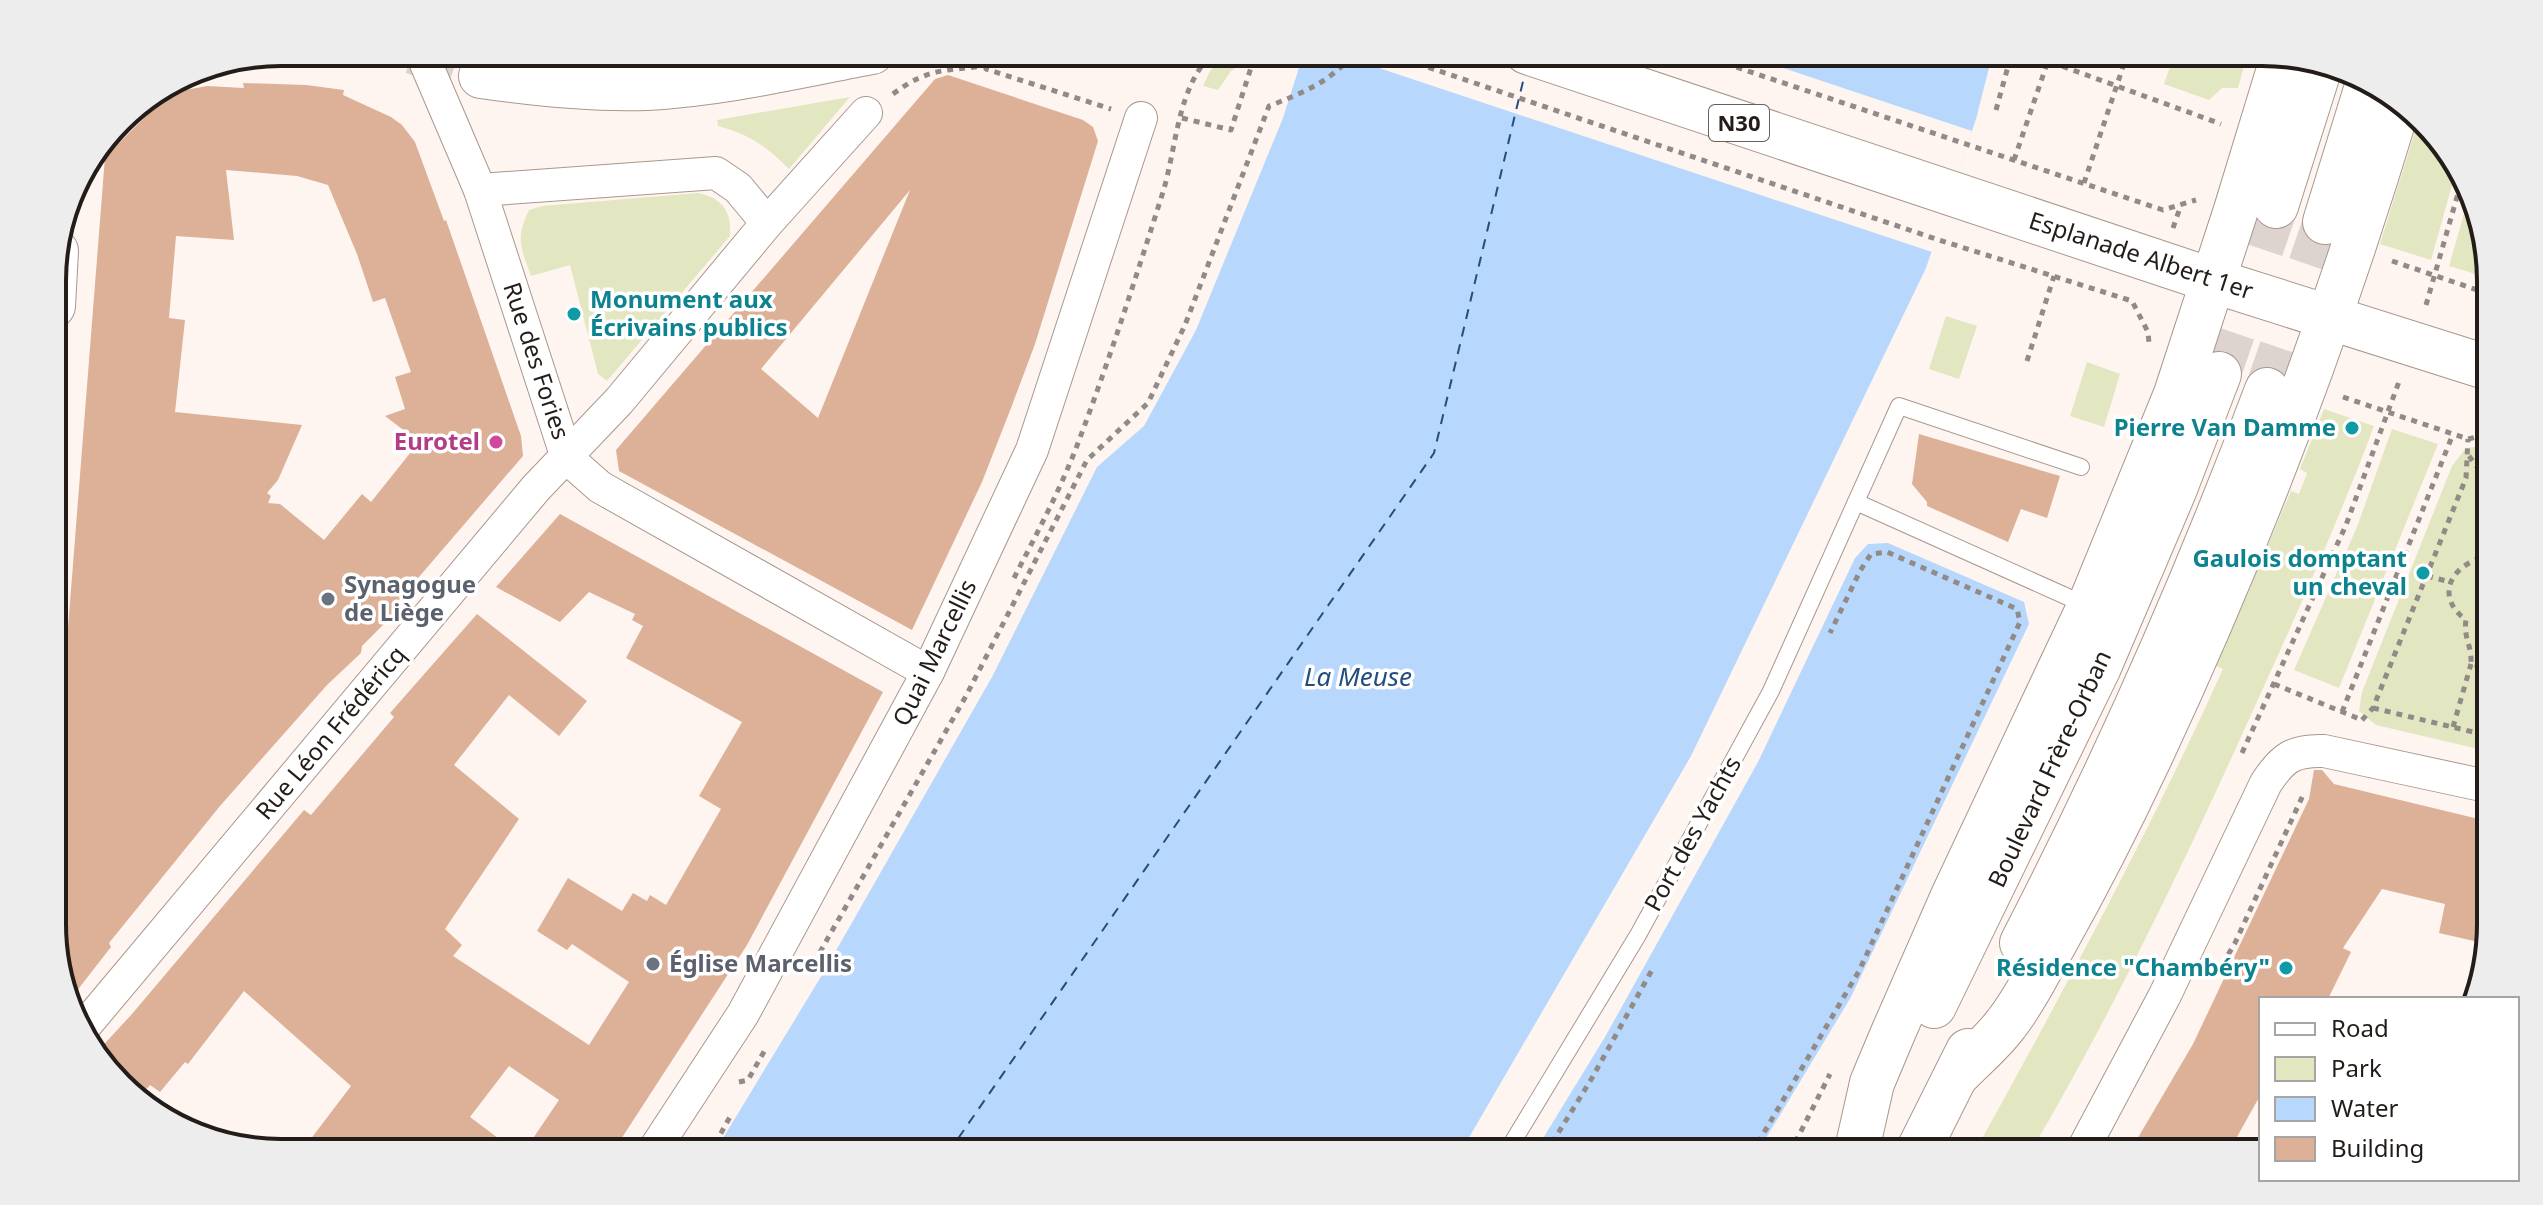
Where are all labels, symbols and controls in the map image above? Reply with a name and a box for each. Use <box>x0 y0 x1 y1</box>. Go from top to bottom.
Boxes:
road number: N30 <box>1709 105 1769 141</box>
street label: Esplanade Albert 1er <box>2025 203 2258 306</box>
street label: Rue des Fories <box>496 278 578 443</box>
place label: Monument aux Écrivains publics <box>590 282 788 343</box>
marker: Monument aux Écrivains publics <box>565 305 583 323</box>
place label: Pierre Van Damme <box>2114 410 2336 443</box>
marker: Pierre Van Damme <box>2343 419 2361 437</box>
place label: Eurotel <box>394 424 480 457</box>
marker: Eurotel <box>487 433 505 451</box>
place label: Gaulois domptant un cheval <box>2192 541 2407 602</box>
marker: Gaulois domptant un cheval <box>2414 564 2432 582</box>
place label: Synagogue de Liège <box>344 567 476 628</box>
street label: Quai Marcellis <box>884 574 983 731</box>
marker: Synagogue de Liège <box>319 590 337 608</box>
street label: Rue Léon Frédéricq <box>247 638 412 826</box>
street label: Boulevard Frère-Orban <box>1979 644 2118 892</box>
water label: La Meuse <box>1304 658 1412 694</box>
street label: Port des Yachts <box>1636 750 1748 917</box>
place label: Église Marcellis <box>669 946 852 979</box>
place label: Résidence "Chambéry" <box>1996 950 2270 983</box>
marker: Église Marcellis <box>644 955 662 973</box>
marker: Résidence "Chambéry" <box>2277 959 2295 977</box>
legend <box>2259 997 2519 1181</box>
text: Road <box>2331 1011 2389 1044</box>
text: Park <box>2331 1051 2382 1084</box>
text: Water <box>2331 1091 2399 1124</box>
text: Building <box>2331 1131 2424 1164</box>

